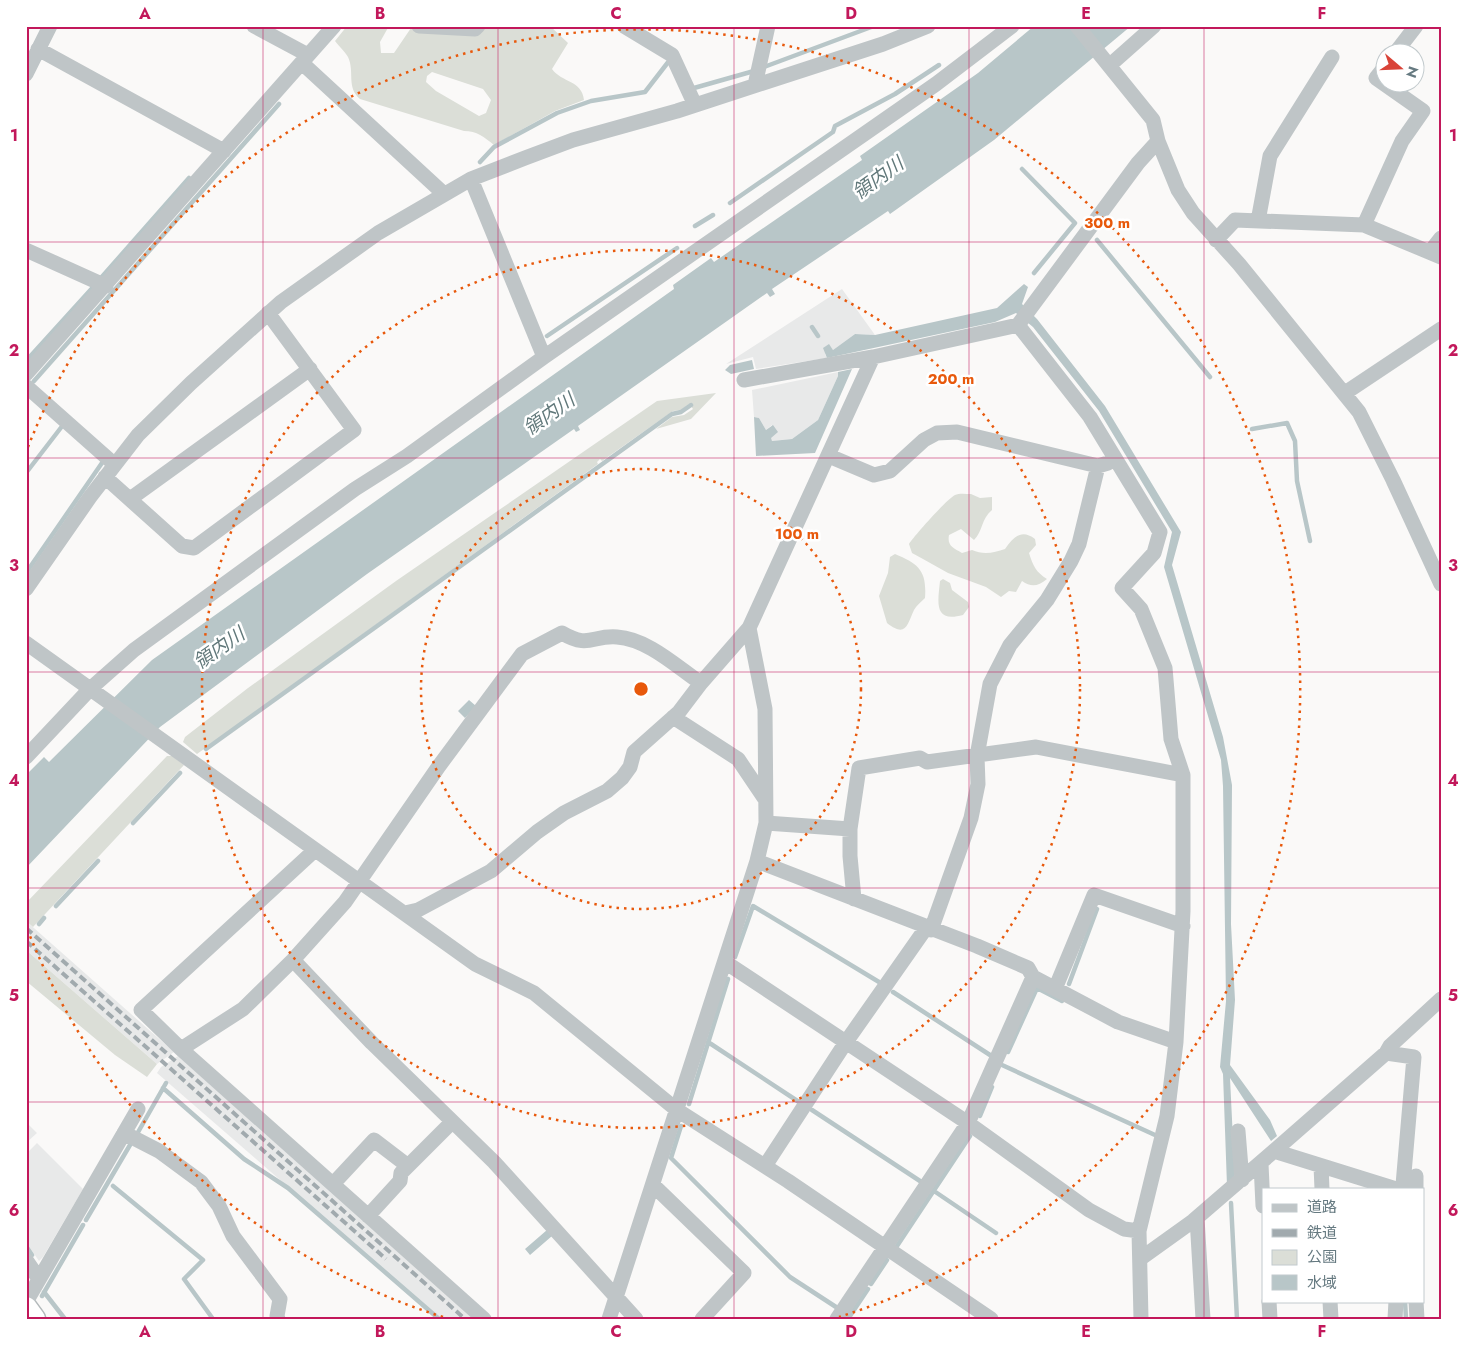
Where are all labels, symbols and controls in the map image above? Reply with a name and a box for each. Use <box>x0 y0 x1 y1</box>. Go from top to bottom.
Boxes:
text: A <box>138 2 151 25</box>
text: B <box>375 2 385 25</box>
text: C <box>610 2 622 25</box>
text: D <box>845 2 857 25</box>
text: E <box>1081 2 1091 25</box>
text: F <box>1318 2 1326 25</box>
north arrow <box>1374 42 1424 92</box>
text: N <box>1401 64 1424 81</box>
text: 1 <box>10 124 18 147</box>
text: 1 <box>1449 124 1457 147</box>
water label: 領内川 <box>847 149 911 206</box>
text: 300 m <box>1084 212 1130 234</box>
text: 2 <box>9 339 19 362</box>
text: 2 <box>1448 339 1458 362</box>
text: 200 m <box>928 368 974 390</box>
water label: 領内川 <box>518 385 582 441</box>
text: 100 m <box>775 523 819 545</box>
text: 3 <box>9 554 19 577</box>
text: 3 <box>1448 554 1458 577</box>
water label: 領内川 <box>188 619 252 675</box>
centre of rings <box>632 680 650 698</box>
text: 4 <box>8 769 20 792</box>
text: 4 <box>1447 769 1459 792</box>
text: 5 <box>9 984 19 1007</box>
text: 5 <box>1448 984 1458 1007</box>
legend <box>1262 1188 1424 1302</box>
text: 道路 <box>1307 1196 1337 1218</box>
text: 6 <box>9 1199 19 1222</box>
text: 6 <box>1448 1199 1458 1222</box>
text: 鉄道 <box>1307 1222 1337 1244</box>
text: 公園 <box>1307 1246 1337 1268</box>
text: 水域 <box>1307 1272 1337 1294</box>
text: A <box>138 1320 151 1343</box>
text: B <box>375 1320 385 1343</box>
text: C <box>610 1320 622 1343</box>
text: D <box>845 1320 857 1343</box>
text: E <box>1081 1320 1091 1343</box>
text: F <box>1318 1320 1326 1343</box>

